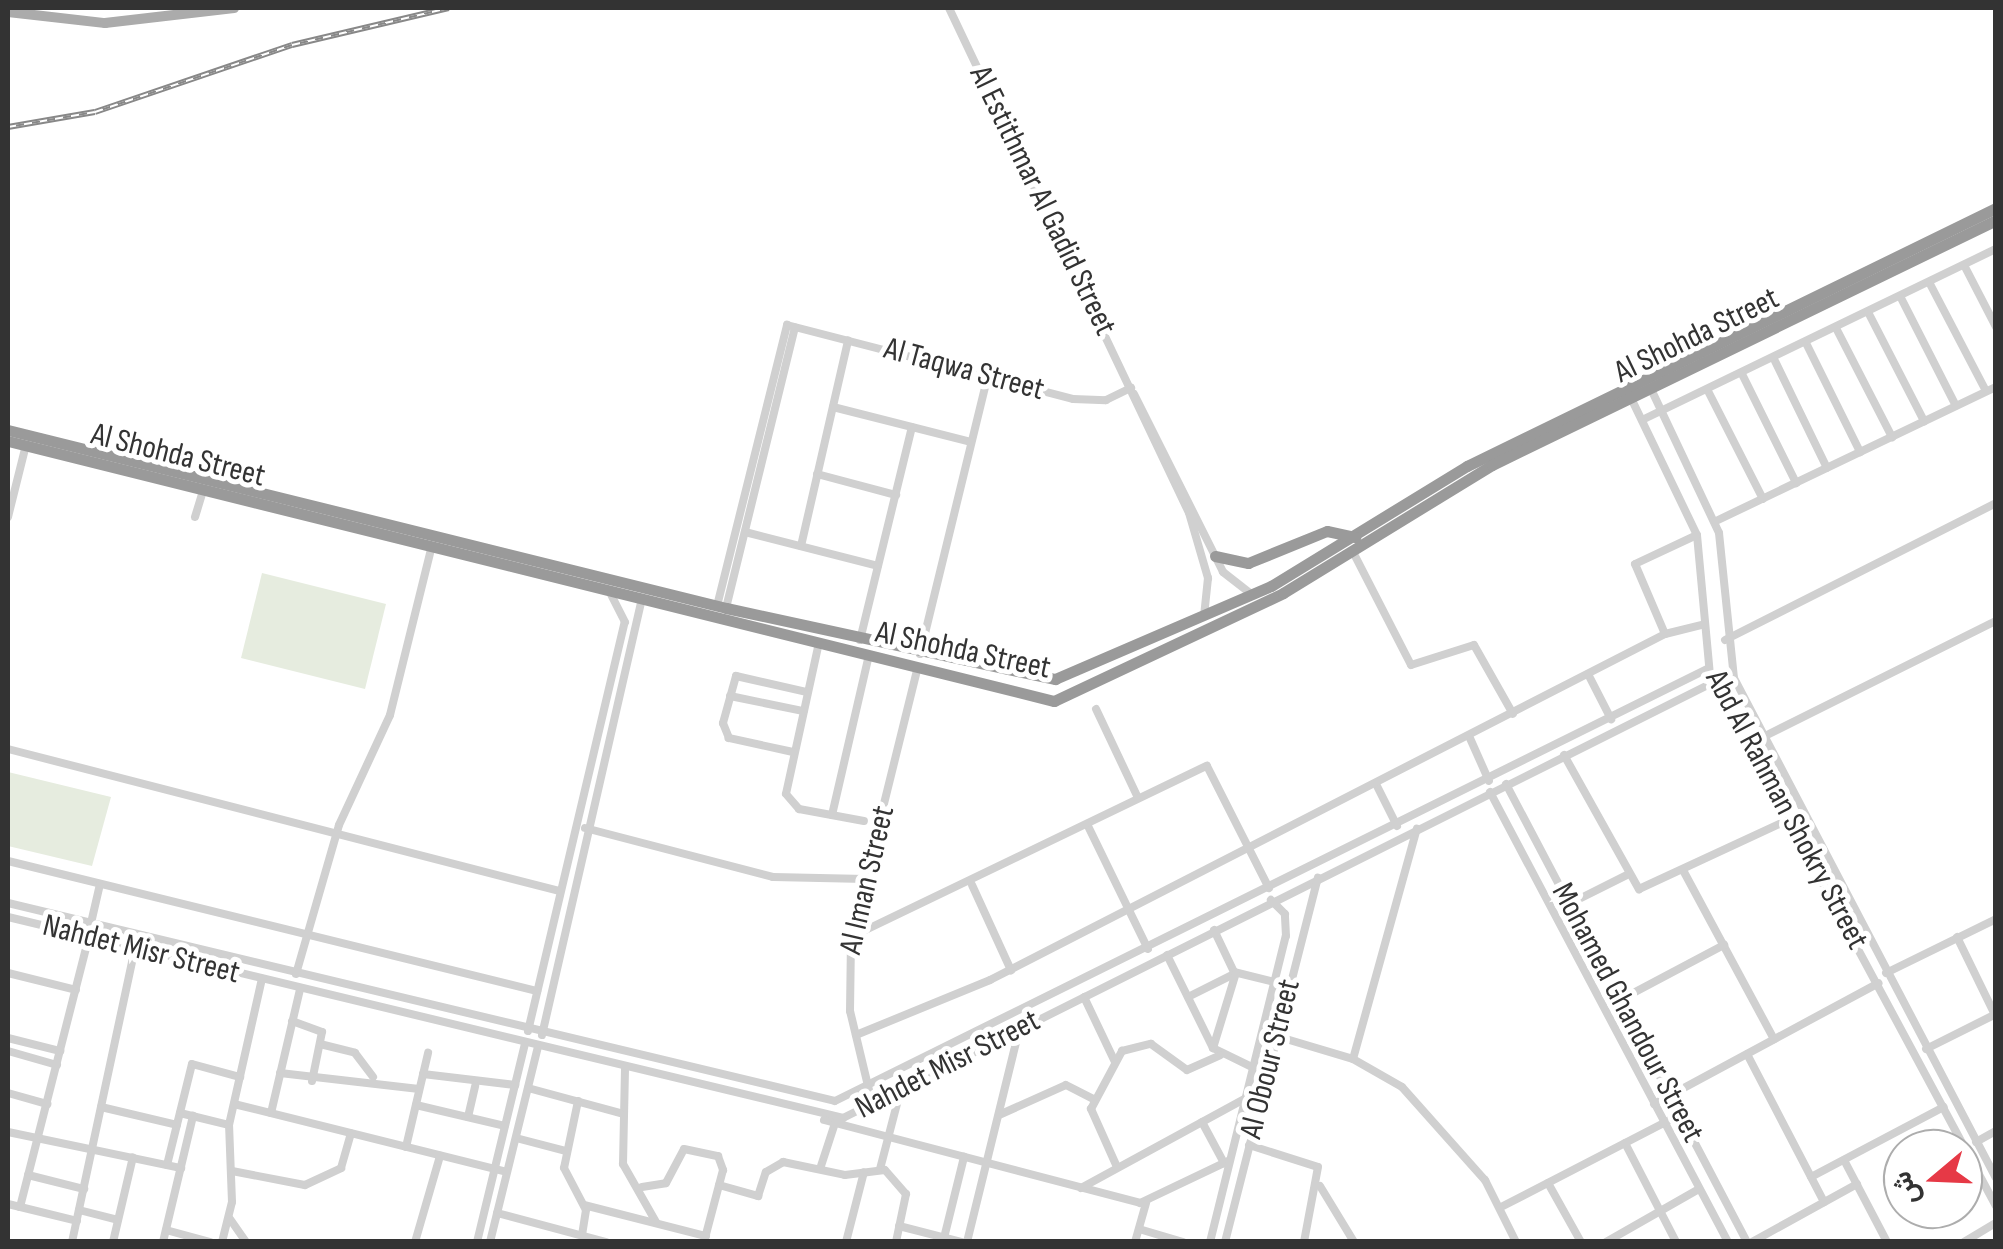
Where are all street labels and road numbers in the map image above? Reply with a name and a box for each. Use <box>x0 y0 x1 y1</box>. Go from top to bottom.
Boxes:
street label: Al Estithmar Al Gadid Street <box>960 60 1124 342</box>
street label: Al Shohda Street <box>1609 280 1785 392</box>
street label: Al Taqwa Street <box>880 330 1048 410</box>
street label: Al Shohda Street <box>87 416 269 496</box>
street label: Al Shohda Street <box>872 614 1054 688</box>
street label: Abd Al Rahman Shokry Street <box>1696 664 1876 956</box>
street label: Al Iman Street <box>832 802 904 958</box>
street label: Mohamed Ghandour Street <box>1543 877 1711 1149</box>
street label: Nahdet Misr Street <box>39 907 243 993</box>
street label: Al Obour Street <box>1233 975 1309 1143</box>
street label: Nahdet Misr Street <box>849 1002 1047 1128</box>

